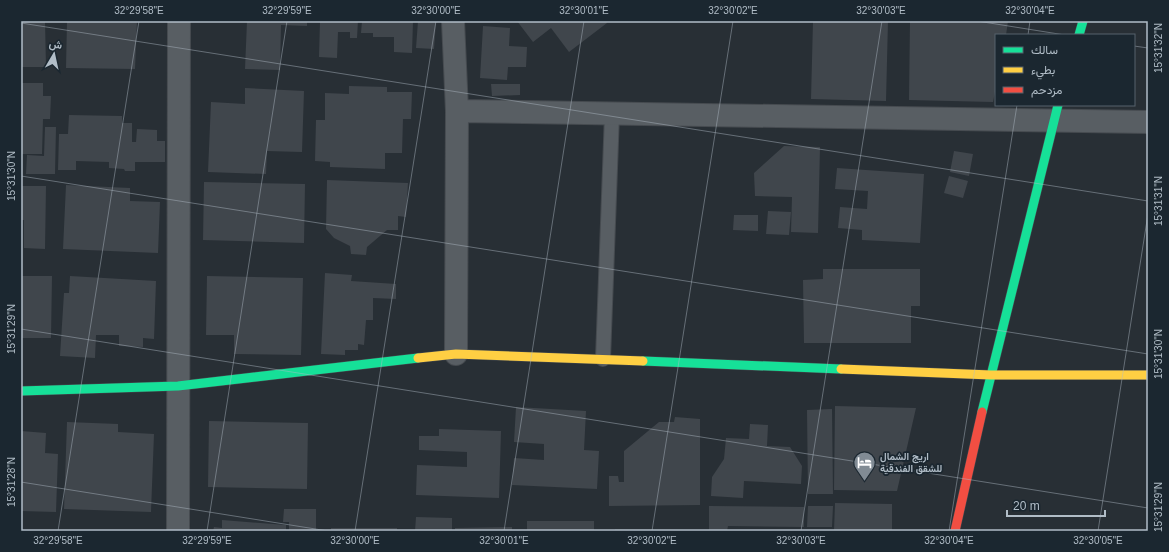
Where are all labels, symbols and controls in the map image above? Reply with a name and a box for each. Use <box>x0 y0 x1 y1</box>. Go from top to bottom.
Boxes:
text: 32°29'58"E <box>114 5 164 16</box>
text: 32°29'59"E <box>262 5 312 16</box>
text: 32°30'00"E <box>411 5 461 16</box>
text: 32°30'01"E <box>559 5 609 16</box>
text: 32°30'02"E <box>708 5 758 16</box>
text: 32°30'03"E <box>856 5 906 16</box>
text: 32°30'04"E <box>1005 5 1055 16</box>
text: 15°31'32"N <box>1153 23 1164 73</box>
north arrow <box>34 34 74 74</box>
legend <box>995 34 1135 106</box>
text: ش <box>48 37 63 52</box>
text: سالك <box>1031 43 1058 57</box>
text: بطيء <box>1031 63 1055 80</box>
text: مزدحم <box>1031 83 1062 98</box>
text: 15°31'30"N <box>6 151 17 201</box>
text: 15°31'31"N <box>1153 176 1164 226</box>
text: 15°31'29"N <box>6 304 17 354</box>
text: 15°31'30"N <box>1153 329 1164 379</box>
hotel icon: اريج الشمال للشقق الفندقية <box>852 449 878 482</box>
place label: اريج الشمال للشقق الفندقية <box>880 451 942 475</box>
text: 15°31'28"N <box>6 457 17 507</box>
text: 15°31'29"N <box>1153 482 1164 532</box>
scale bar <box>1007 492 1105 518</box>
text: 20 m <box>1013 499 1040 513</box>
text: 32°29'58"E <box>33 535 83 546</box>
text: 32°29'59"E <box>182 535 232 546</box>
text: 32°30'00"E <box>330 535 380 546</box>
text: 32°30'01"E <box>479 535 529 546</box>
text: 32°30'02"E <box>627 535 677 546</box>
text: 32°30'03"E <box>776 535 826 546</box>
text: 32°30'04"E <box>924 535 974 546</box>
text: 32°30'05"E <box>1073 535 1123 546</box>

